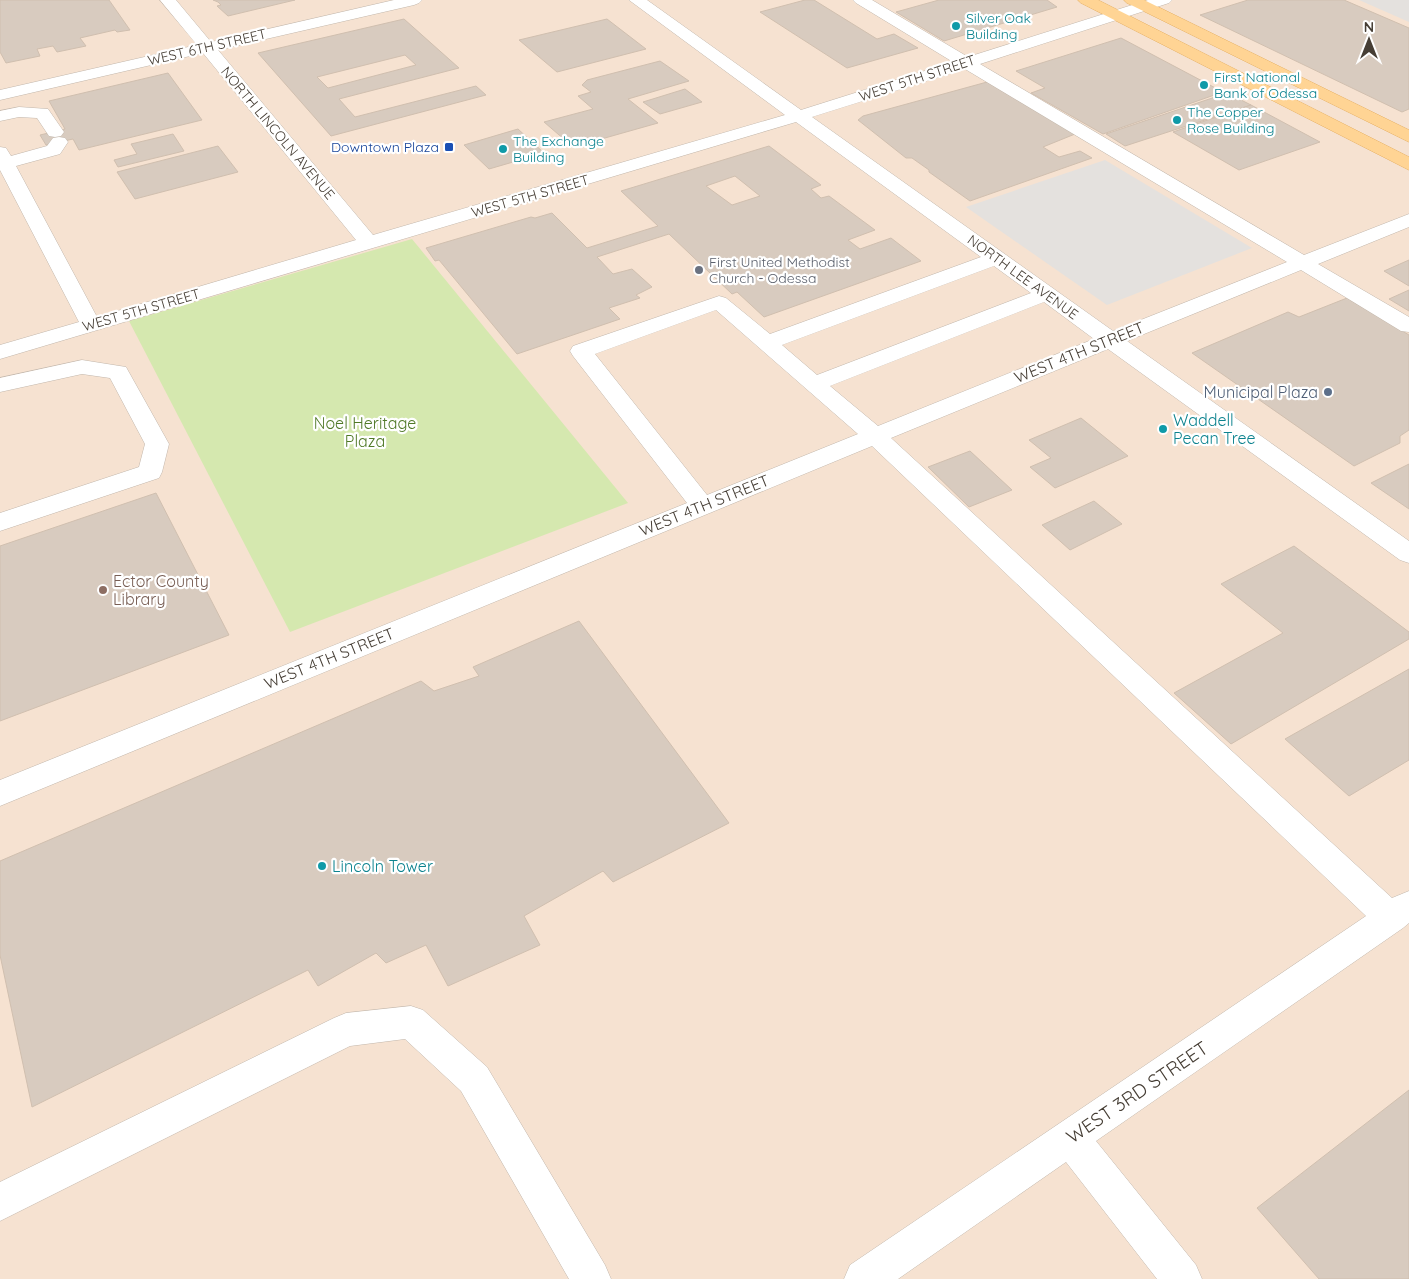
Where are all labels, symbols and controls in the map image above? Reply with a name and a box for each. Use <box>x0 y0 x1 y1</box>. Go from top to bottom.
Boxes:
place label: Silver Oak Building <box>966 9 1031 43</box>
north arrow <box>1344 15 1394 65</box>
text: N <box>1364 18 1374 36</box>
marker: Silver Oak Building <box>950 20 962 32</box>
street label: WEST 6TH STREET <box>146 25 268 69</box>
street label: WEST 5TH STREET <box>856 51 978 105</box>
street label: NORTH LINCOLN AVENUE <box>217 63 339 203</box>
place label: First National Bank of Odessa <box>1214 68 1317 102</box>
marker: First National Bank of Odessa <box>1198 79 1210 91</box>
place label: The Copper Rose Building <box>1187 103 1275 137</box>
marker: The Copper Rose Building <box>1171 114 1183 126</box>
place label: The Exchange Building <box>513 132 604 166</box>
place label: Downtown Plaza <box>331 138 439 156</box>
marker: Downtown Plaza <box>443 141 455 153</box>
marker: The Exchange Building <box>497 143 509 155</box>
street label: WEST 5TH STREET <box>469 171 591 221</box>
street label: NORTH LEE AVENUE <box>964 231 1082 323</box>
place label: First United Methodist Church - Odessa <box>709 253 850 287</box>
marker: First United Methodist Church - Odessa <box>693 264 705 276</box>
street label: WEST 5TH STREET <box>80 285 202 335</box>
street label: WEST 4TH STREET <box>1011 317 1147 387</box>
place label: Municipal Plaza <box>1204 382 1318 402</box>
marker: Municipal Plaza <box>1322 386 1334 398</box>
place label: Waddell Pecan Tree <box>1173 410 1256 448</box>
park label: Noel Heritage Plaza <box>314 413 416 451</box>
marker: Waddell Pecan Tree <box>1157 423 1169 435</box>
street label: WEST 4TH STREET <box>636 470 772 540</box>
place label: Ector County Library <box>113 571 209 609</box>
marker: Ector County Library <box>97 584 109 596</box>
street label: WEST 4TH STREET <box>261 623 397 693</box>
place label: Lincoln Tower <box>332 856 433 876</box>
marker: Lincoln Tower <box>316 860 328 872</box>
street label: WEST 3RD STREET <box>1061 1036 1213 1148</box>

